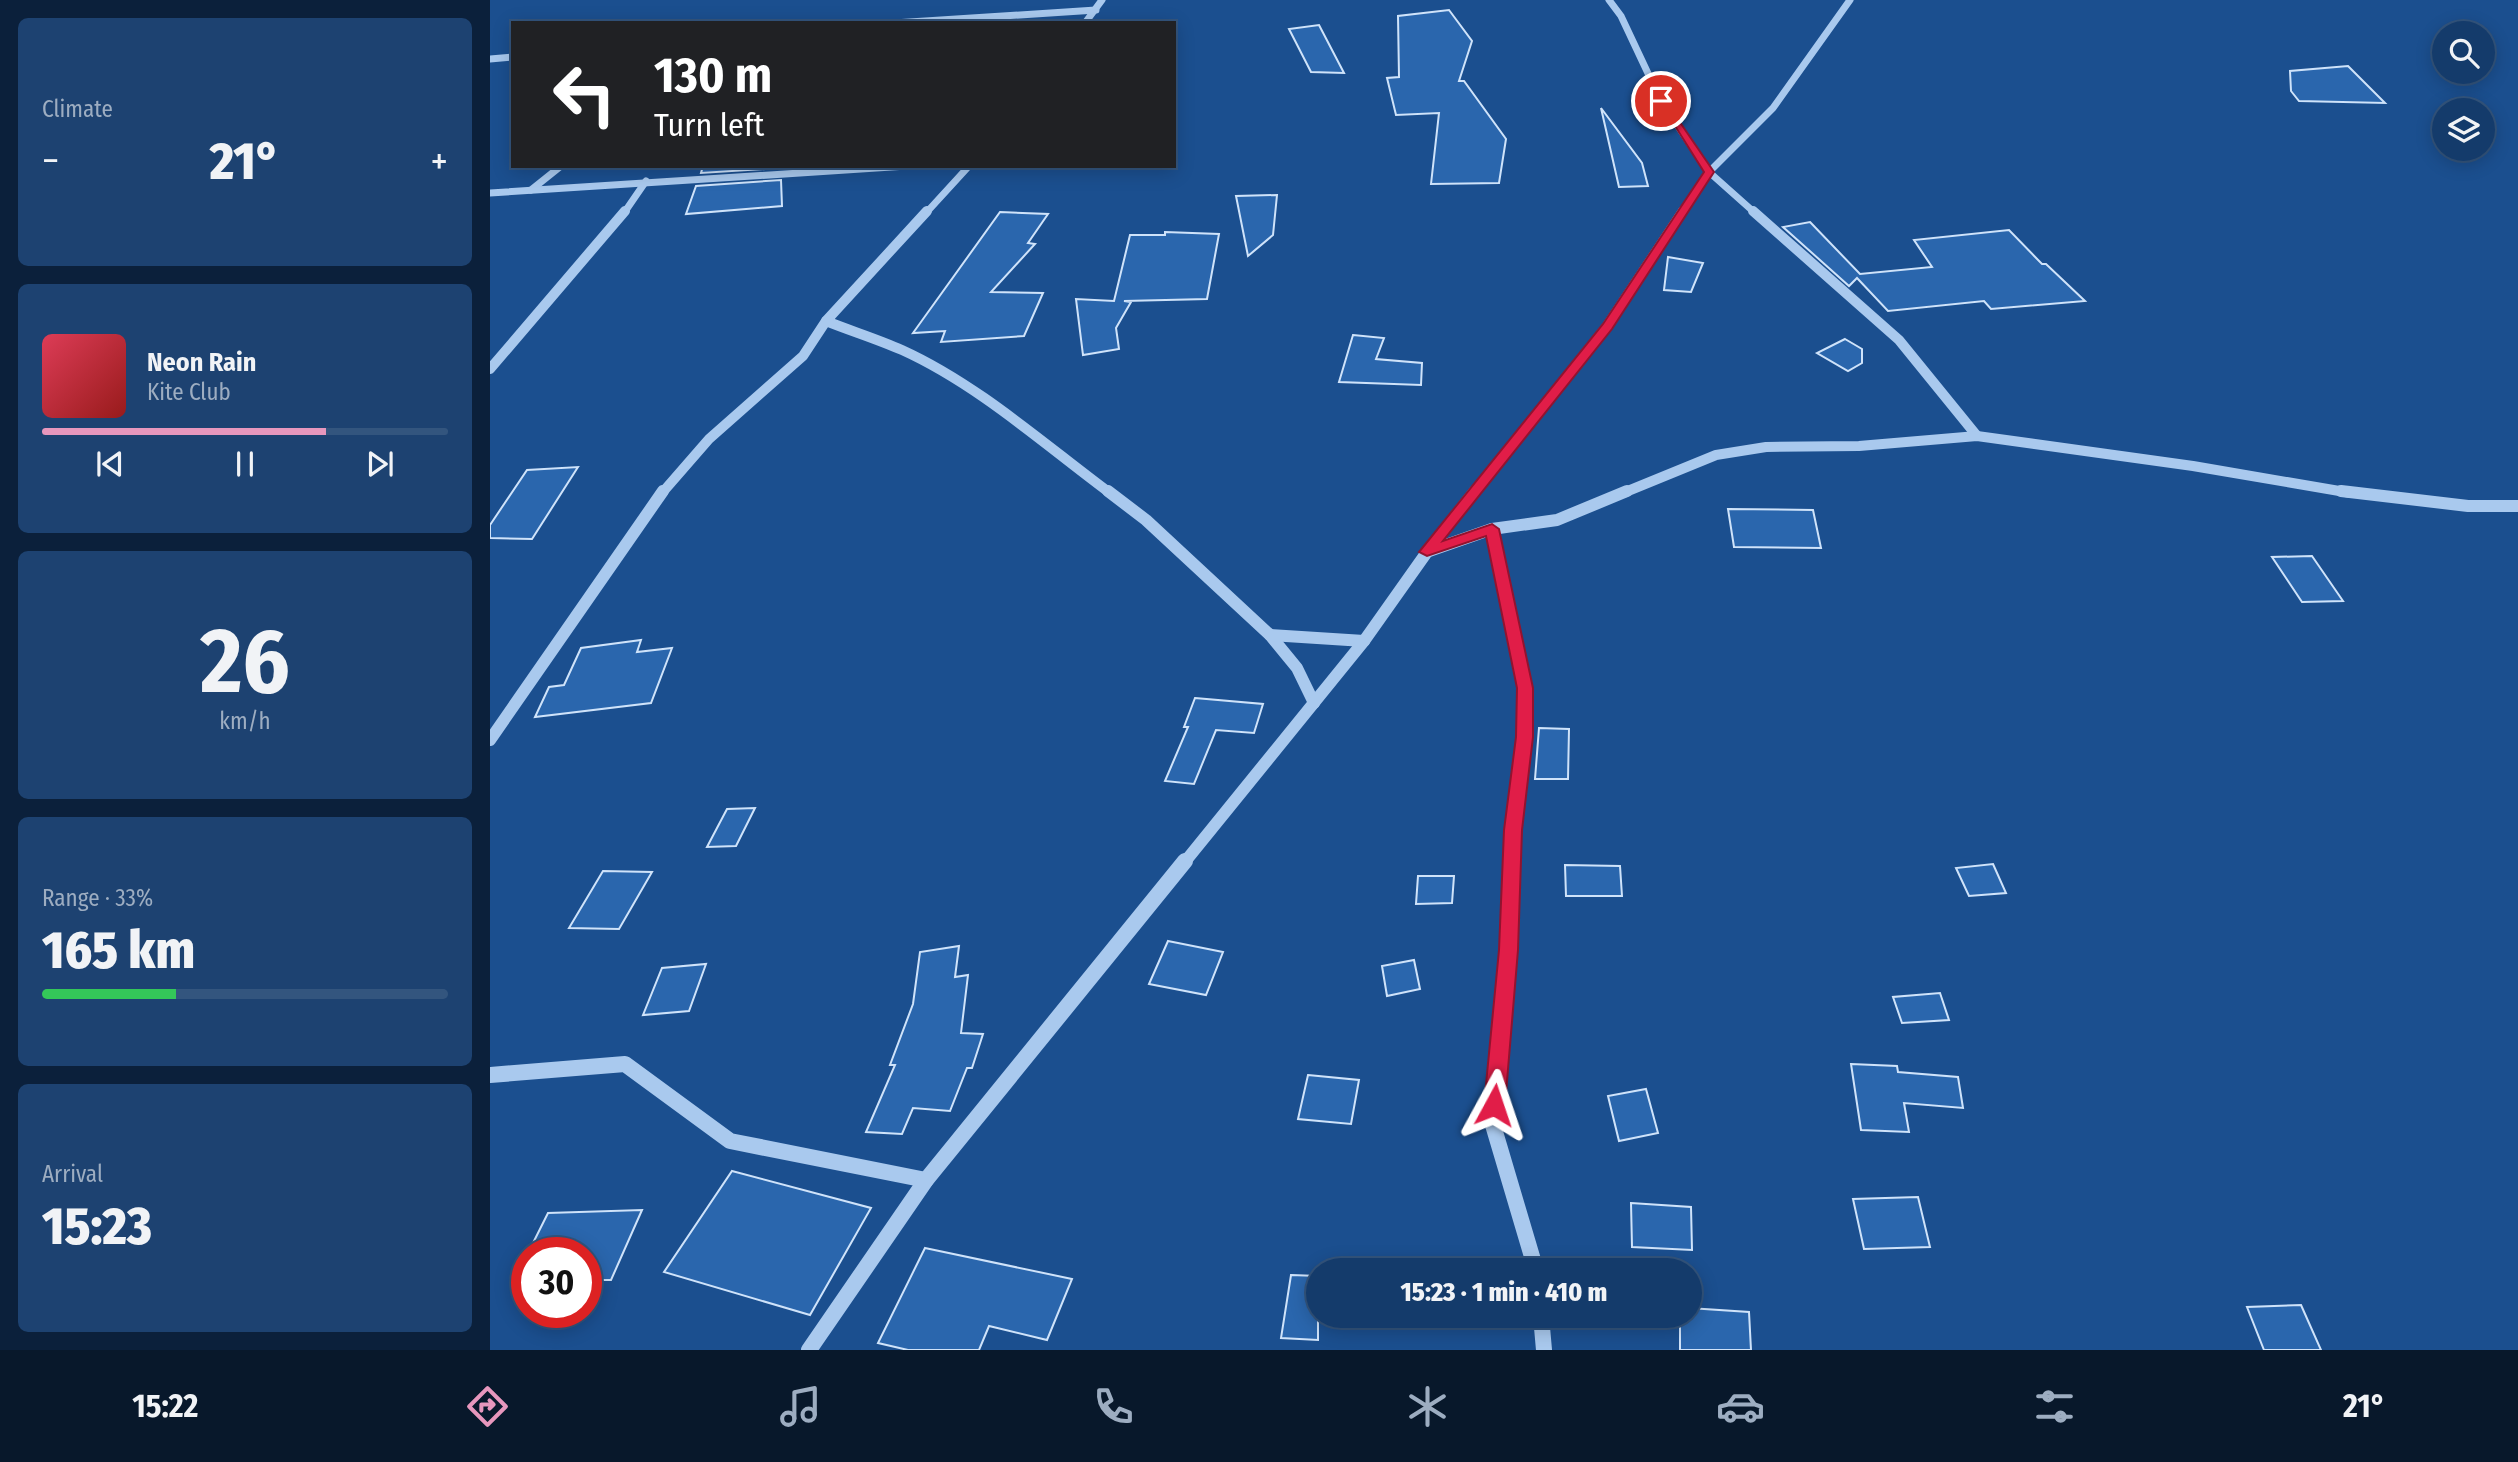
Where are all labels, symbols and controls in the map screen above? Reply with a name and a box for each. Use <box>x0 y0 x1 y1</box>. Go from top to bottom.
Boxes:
map controls <box>2432 21 2495 161</box>
button: search <box>2432 21 2495 84</box>
text: 130 m <box>654 46 772 105</box>
icon: left <box>539 49 630 140</box>
pin <box>1631 71 1691 131</box>
icon: arrive <box>1642 82 1680 120</box>
text: Climate <box>42 95 113 123</box>
button: layers <box>2432 98 2495 161</box>
text: Turn left <box>654 106 764 144</box>
text: 21° <box>210 130 280 193</box>
text: − <box>42 138 59 184</box>
text: + <box>431 138 448 184</box>
text: Neon Rain <box>147 347 256 378</box>
text: Kite Club <box>147 378 231 406</box>
icon: previous <box>91 445 129 483</box>
icon: pause <box>226 445 264 483</box>
icon: next <box>361 445 399 483</box>
text: 26 <box>200 607 290 716</box>
text: km/h <box>219 707 271 735</box>
text: Range · 33% <box>42 884 153 912</box>
text: 165 km <box>42 919 195 982</box>
position arrow <box>1457 1068 1531 1142</box>
text: Arrival <box>42 1160 103 1188</box>
text: 15:23 <box>42 1195 152 1258</box>
speed limit sign: 30 <box>511 1237 602 1328</box>
text: 15:23 · 1 min · 410 m <box>1401 1277 1607 1308</box>
icon: directions <box>463 1382 512 1431</box>
icon: music <box>776 1382 825 1431</box>
icon: phone <box>1089 1382 1138 1431</box>
icon: climate <box>1403 1382 1452 1431</box>
icon: car <box>1716 1382 1765 1431</box>
icon: filters <box>2030 1382 2079 1431</box>
text: 15:22 <box>132 1387 198 1425</box>
text: 21° <box>2343 1387 2386 1425</box>

